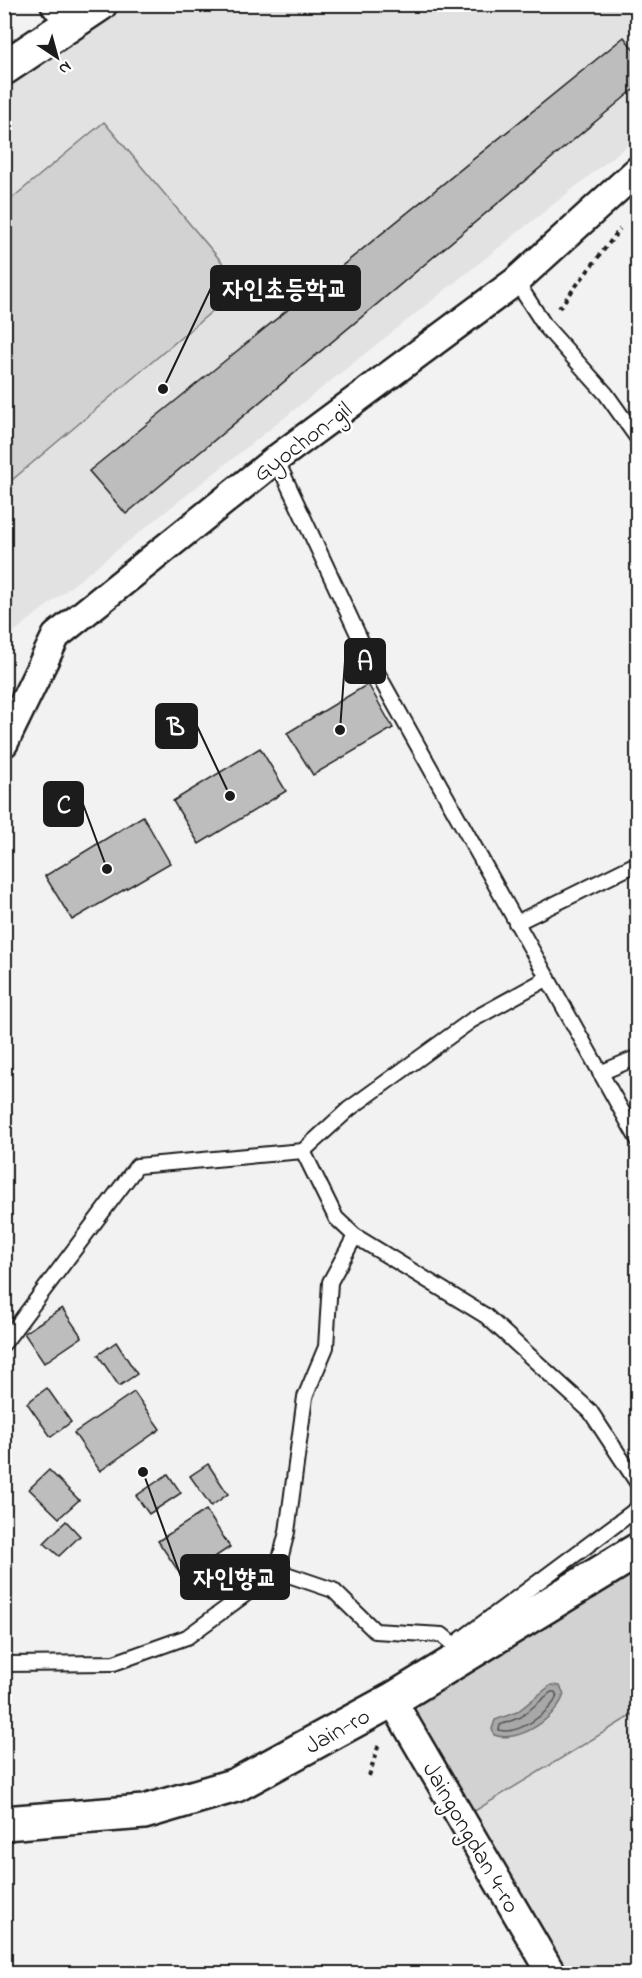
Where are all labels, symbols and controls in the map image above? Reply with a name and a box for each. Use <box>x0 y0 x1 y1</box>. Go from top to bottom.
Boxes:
north arrow <box>27 27 87 87</box>
text: N <box>53 55 76 81</box>
callout: 자인초등학교 <box>211 266 360 310</box>
text: 자인초등학교 <box>222 272 348 310</box>
street label: Gyochon-gil <box>247 394 361 493</box>
callout: A <box>345 639 385 683</box>
text: A <box>357 645 373 683</box>
callout: B <box>156 704 197 748</box>
text: B <box>166 710 185 748</box>
callout: C <box>44 782 83 826</box>
text: C <box>57 788 71 826</box>
callout: 자인향교 <box>181 1555 289 1599</box>
text: 자인향교 <box>193 1561 277 1599</box>
street label: Jain-ro <box>299 1700 377 1764</box>
street label: Jaingongdan 4-ro <box>412 1756 527 1921</box>

